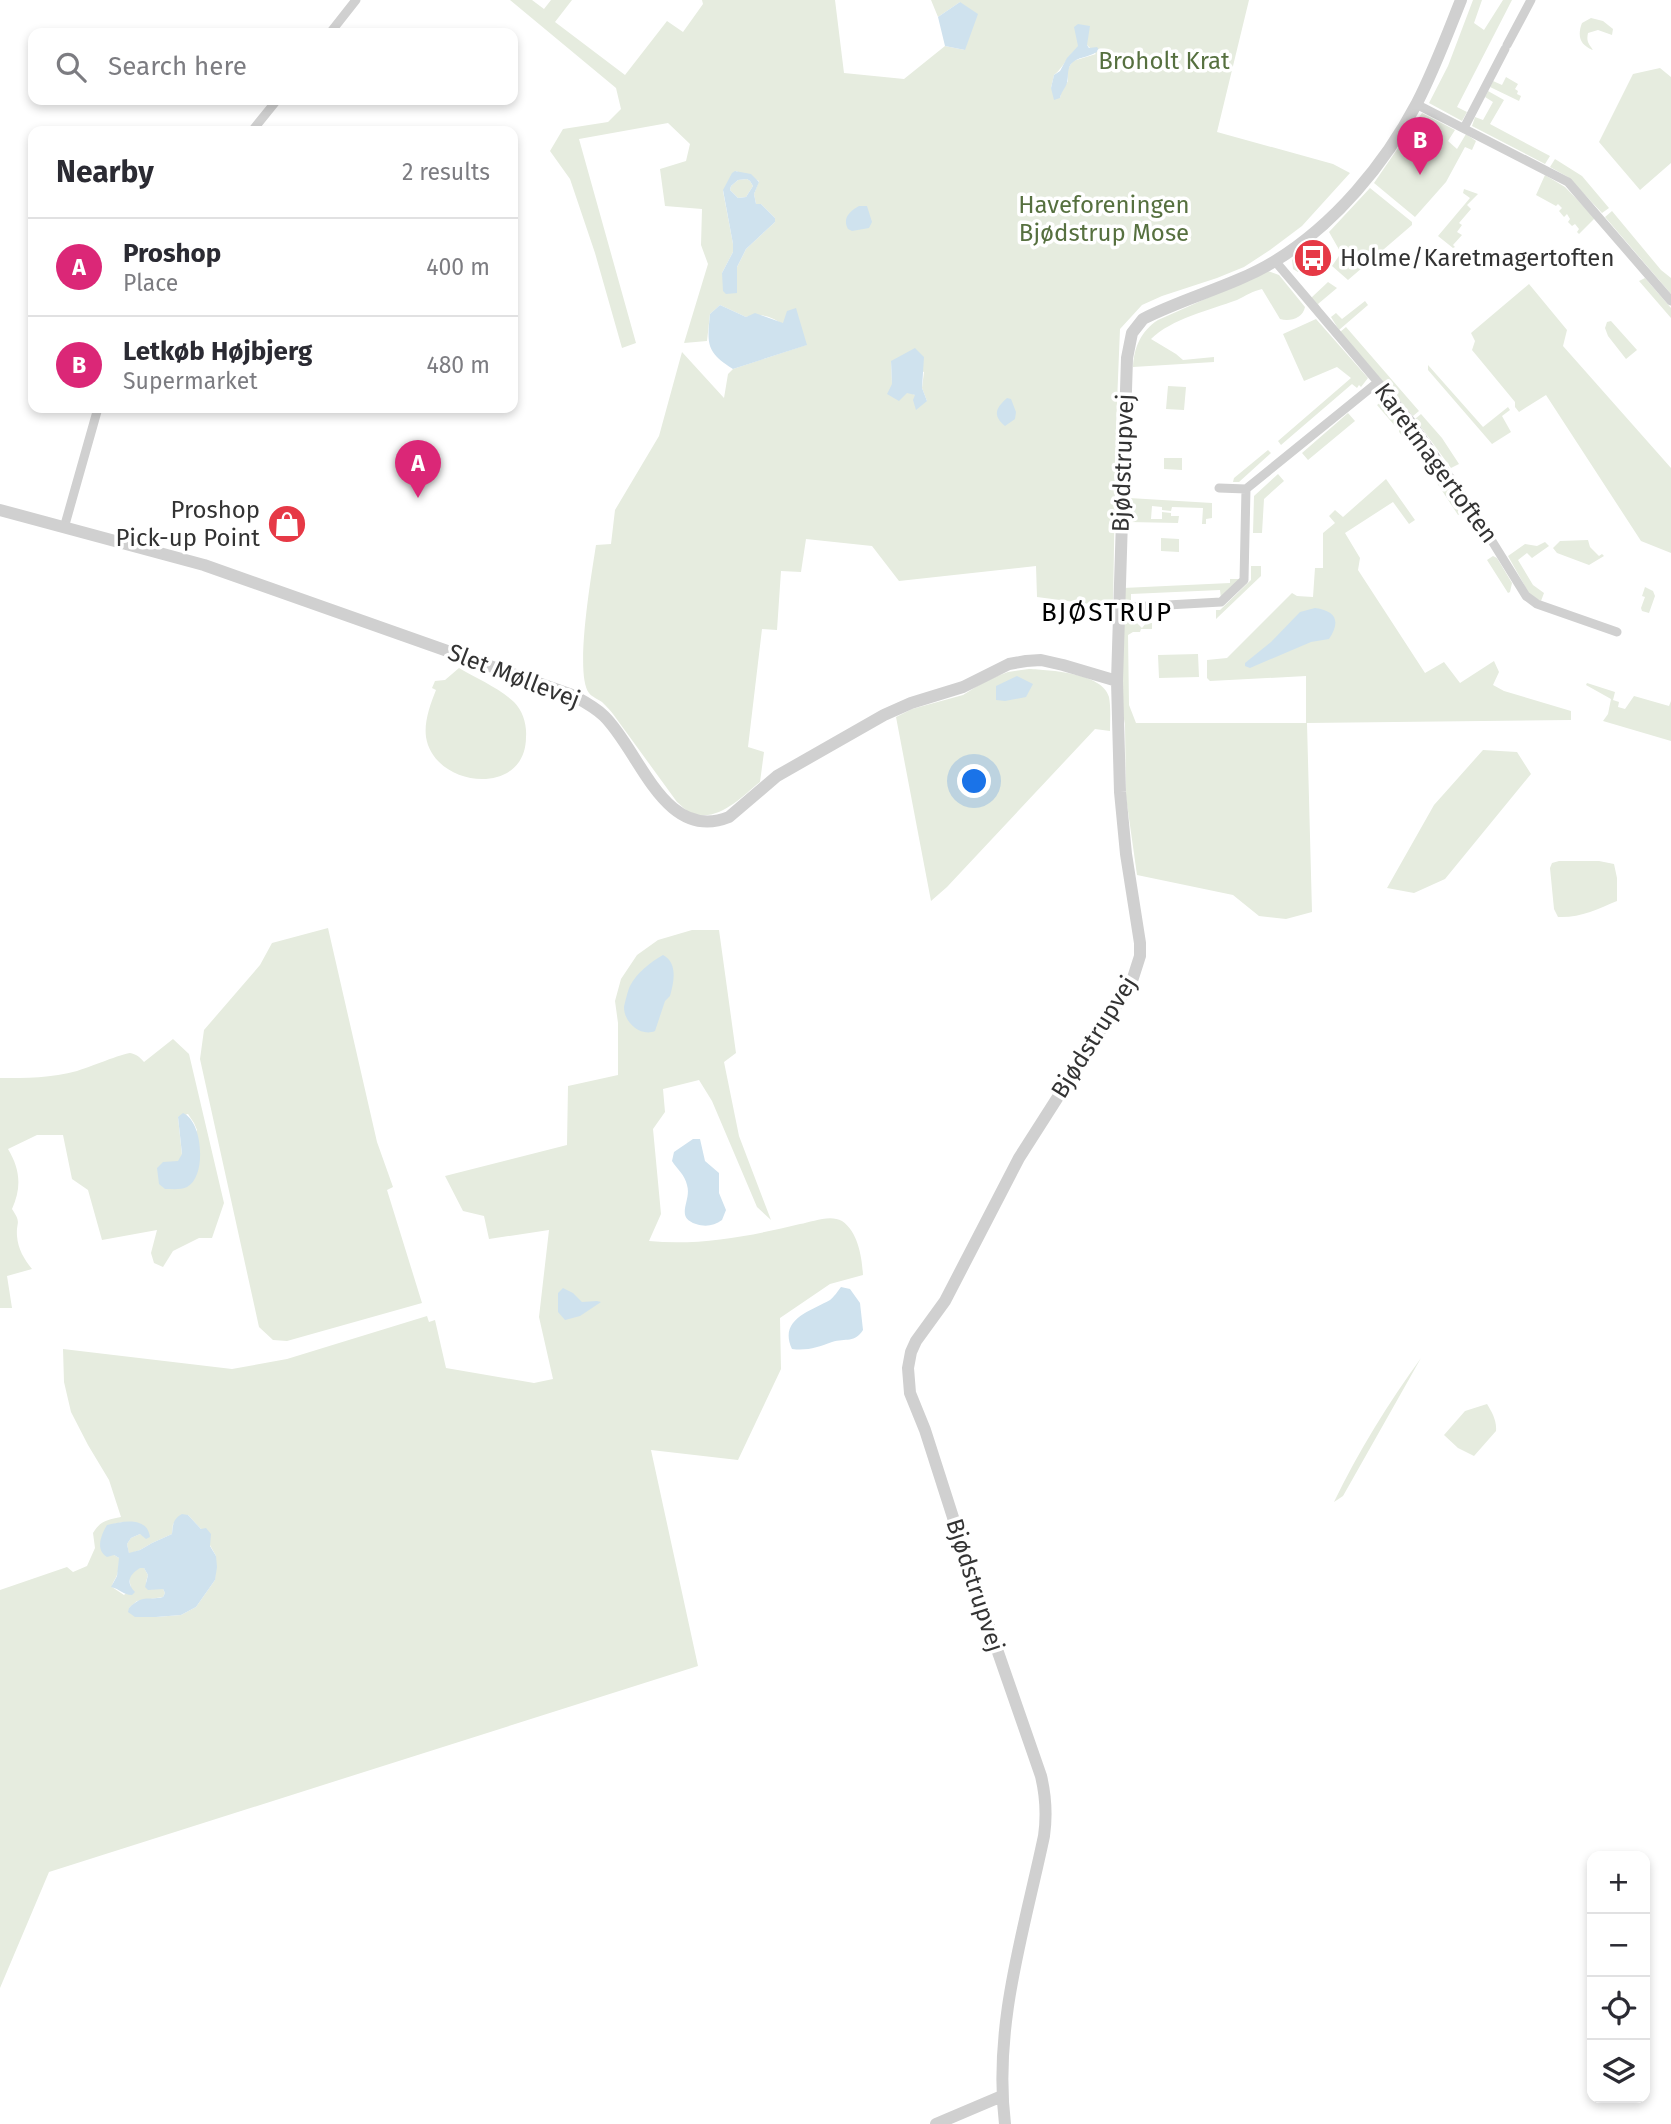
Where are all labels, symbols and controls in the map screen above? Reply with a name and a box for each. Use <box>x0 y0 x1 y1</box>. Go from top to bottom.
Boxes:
search box <box>28 28 518 105</box>
park label: Broholt Krat <box>1098 47 1230 75</box>
icon: search <box>52 48 90 86</box>
text: Search here <box>108 51 247 82</box>
pin: B <box>1397 117 1443 175</box>
text: Nearby <box>56 154 154 190</box>
text: 2 results <box>402 158 490 186</box>
park label: Haveforeningen Bjødstrup Mose <box>1018 191 1190 247</box>
bus stop icon: Holme/Karetmagertoften <box>1292 237 1334 279</box>
text: Proshop <box>123 238 221 269</box>
place label: Holme/Karetmagertoften <box>1340 244 1614 272</box>
text: A <box>72 253 86 281</box>
text: 400 m <box>426 253 490 281</box>
text: Place <box>123 269 178 297</box>
text: Letkøb Højbjerg <box>123 336 312 367</box>
text: B <box>72 351 86 379</box>
text: 480 m <box>426 351 490 379</box>
text: Supermarket <box>123 367 258 395</box>
street label: Karetmagertoften <box>1369 378 1503 548</box>
street label: Bjødstrupvej <box>1107 393 1139 533</box>
pin: A <box>395 440 441 498</box>
place label: Proshop Pick-up Point <box>115 496 260 552</box>
shop icon: Proshop Pick-up Point <box>266 503 308 545</box>
district label: BJØSTRUP <box>1041 597 1173 628</box>
street label: Slet Møllevej <box>444 638 584 714</box>
your location <box>957 764 991 798</box>
street label: Bjødstrupvej <box>1045 971 1143 1103</box>
street label: Bjødstrupvej <box>940 1515 1010 1655</box>
map controls <box>1587 1851 1650 2103</box>
button: + <box>1587 1851 1650 1914</box>
button: − <box>1587 1914 1650 1977</box>
button: locate <box>1587 1977 1650 2040</box>
button: layers <box>1587 2040 1650 2103</box>

